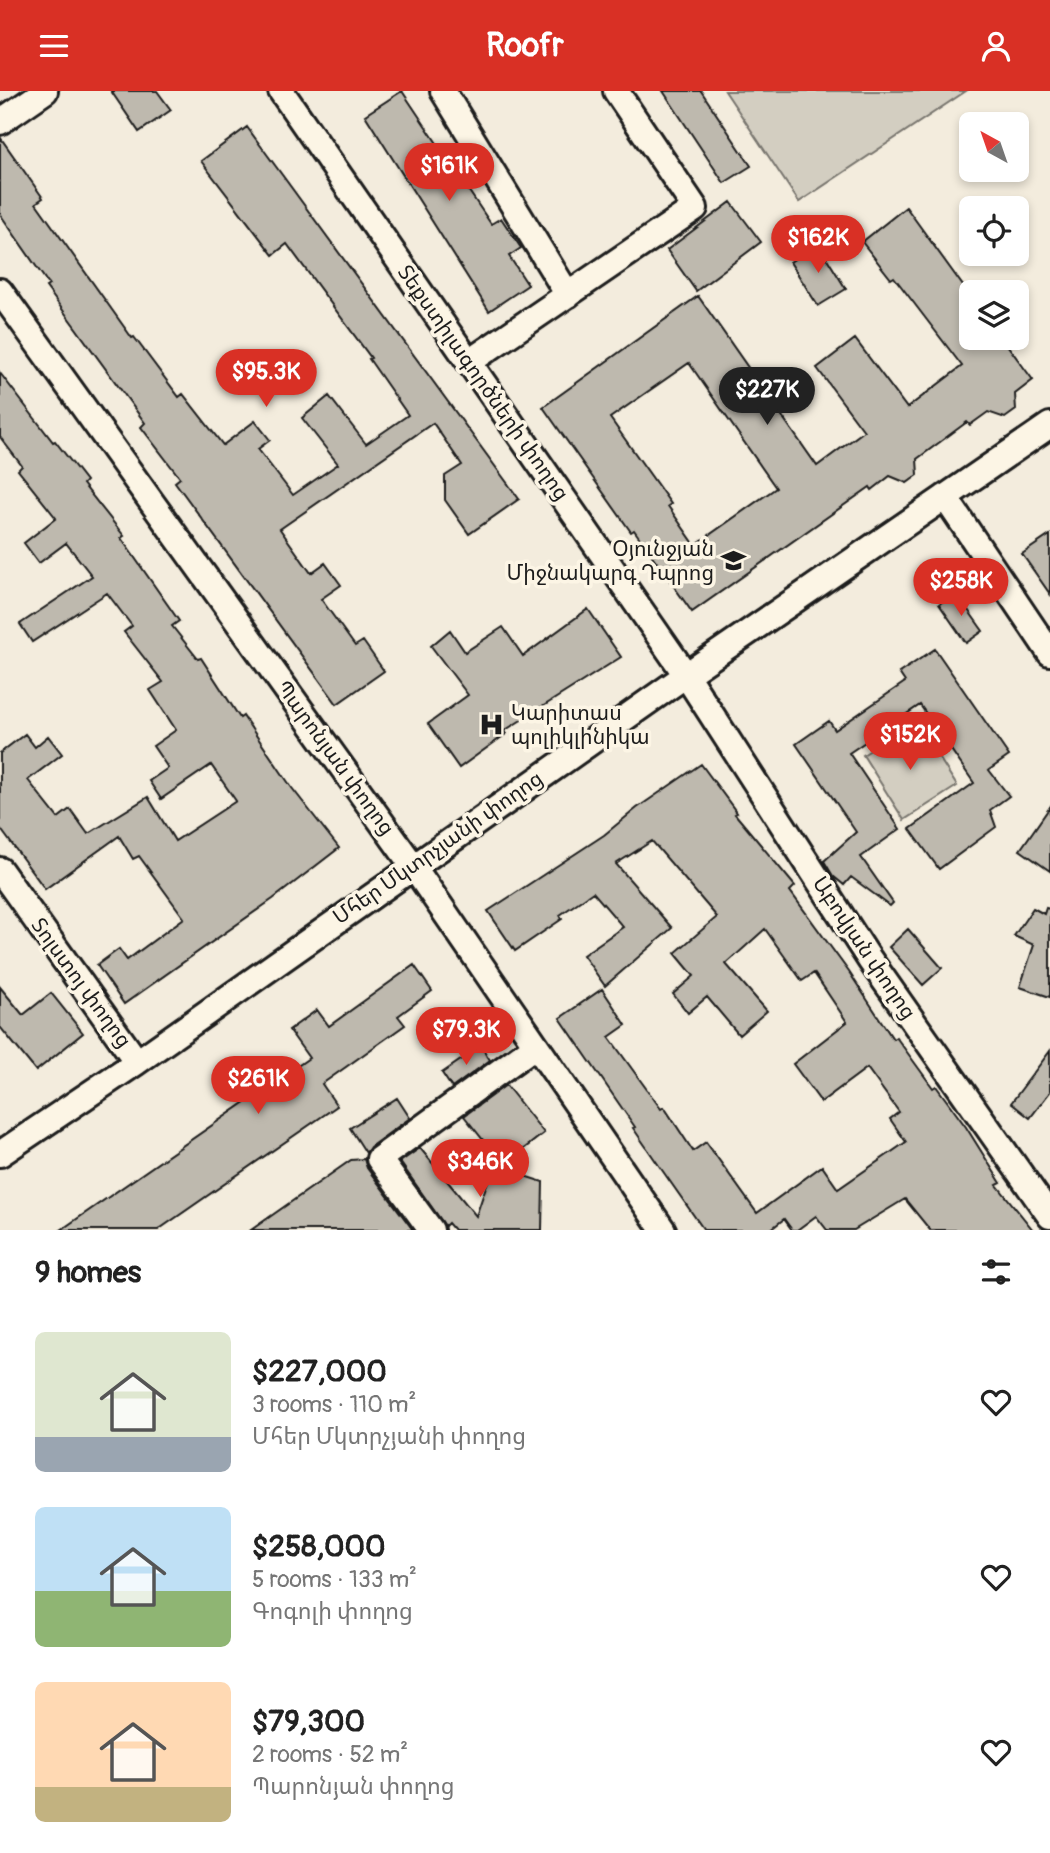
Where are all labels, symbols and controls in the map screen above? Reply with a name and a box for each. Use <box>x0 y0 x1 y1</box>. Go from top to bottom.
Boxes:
text: Roofr <box>486 26 564 66</box>
icon: menu <box>35 27 73 65</box>
icon: person <box>977 27 1015 65</box>
north arrow <box>959 112 1029 182</box>
map controls <box>959 112 1029 350</box>
pin: $161K <box>400 143 498 203</box>
text: $161K <box>420 151 478 180</box>
button: locate <box>959 196 1029 266</box>
pin: $162K <box>769 215 867 275</box>
text: $162K <box>787 223 849 252</box>
street label: Տեքստիլագործների փողոց <box>391 260 575 506</box>
button: layers <box>959 280 1029 350</box>
pin: $95.3K <box>209 349 323 409</box>
text: $95.3K <box>232 357 300 386</box>
pin: $227K <box>718 367 816 427</box>
text: $227K <box>735 375 799 404</box>
place label: Օյունջյան Միջնակարգ Դպրոց <box>506 536 714 587</box>
school or university icon: Օյունջյան Միջնակարգ Դպրոց <box>720 547 748 575</box>
pin: $258K <box>912 559 1010 618</box>
text: $258K <box>929 566 993 595</box>
street label: Պարոնյան փողոց <box>270 675 400 841</box>
place label: Կարիտաս պոլիկլինիկա <box>511 700 650 751</box>
hospital icon: Կարիտաս պոլիկլինիկա <box>477 711 505 739</box>
pin: $152K <box>861 713 959 772</box>
text: $152K <box>880 720 940 749</box>
street label: Մհեր Մկտրչյանի փողոց <box>328 765 548 931</box>
street label: Աբովյան փողոց <box>806 871 922 1025</box>
street label: Տոլստոյ փողոց <box>25 913 137 1053</box>
pin: $79.3K <box>409 1007 523 1067</box>
text: $79.3K <box>432 1015 500 1044</box>
pin: $261K <box>209 1056 307 1116</box>
text: $261K <box>227 1064 289 1093</box>
pin: $346K <box>431 1139 529 1199</box>
text: $346K <box>447 1147 513 1176</box>
icon: filters <box>977 1253 1015 1291</box>
text: 9 homes <box>35 1254 141 1291</box>
text: $227,000 <box>252 1353 387 1390</box>
icon: home <box>91 1360 175 1444</box>
icon: heart <box>977 1383 1015 1421</box>
text: 3 rooms · 110 m² <box>252 1390 416 1419</box>
text: Մհեր Մկտրչյանի փողոց <box>252 1422 526 1451</box>
text: $258,000 <box>252 1528 386 1565</box>
icon: home <box>91 1535 175 1619</box>
icon: heart <box>977 1558 1015 1596</box>
text: 5 rooms · 133 m² <box>252 1565 417 1594</box>
text: Գոգոլի փողոց <box>252 1597 413 1626</box>
text: $79,300 <box>252 1703 365 1740</box>
icon: home <box>91 1710 175 1794</box>
icon: heart <box>977 1733 1015 1771</box>
text: 2 rooms · 52 m² <box>252 1740 408 1769</box>
text: Պարոնյան փողոց <box>252 1772 455 1801</box>

